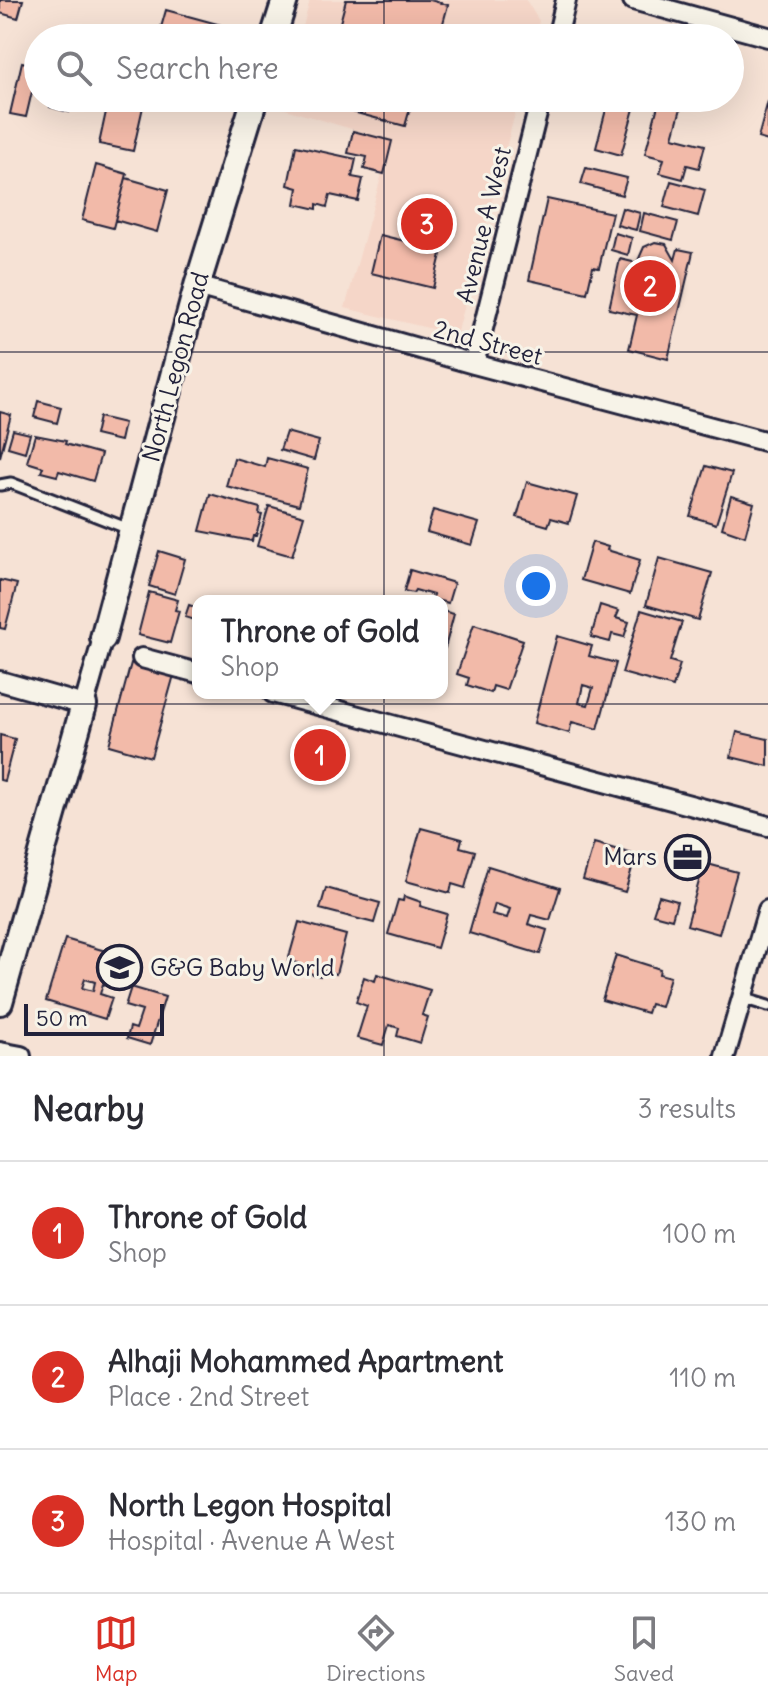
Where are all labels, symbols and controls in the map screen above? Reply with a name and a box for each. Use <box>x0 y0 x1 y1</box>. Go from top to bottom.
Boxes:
search box <box>24 24 744 112</box>
icon: search <box>52 46 96 90</box>
text: Search here <box>116 49 279 87</box>
street label: Avenue A West <box>449 143 517 306</box>
pin: 3 <box>401 194 453 254</box>
pin: 2 <box>624 256 676 316</box>
street label: North Legon Road <box>135 269 215 465</box>
street label: 2nd Street <box>431 313 546 371</box>
your location <box>516 566 556 606</box>
popup <box>192 595 448 699</box>
text: Throne of Gold <box>220 612 420 650</box>
text: Shop <box>220 650 279 683</box>
pin: 1 <box>294 725 346 785</box>
office icon: Mars <box>664 833 712 881</box>
place label: Mars <box>603 841 657 871</box>
school or university icon: G&G Baby World <box>95 944 143 992</box>
place label: G&G Baby World <box>150 952 335 982</box>
scale bar <box>24 1000 164 1036</box>
text: 50 m <box>36 1004 88 1032</box>
text: Nearby <box>32 1087 145 1130</box>
text: 3 results <box>638 1092 736 1125</box>
text: Throne of Gold <box>108 1198 307 1236</box>
text: 1 <box>53 1217 63 1250</box>
text: 100 m <box>662 1217 736 1250</box>
text: Shop <box>108 1236 167 1269</box>
text: Alhaji Mohammed Apartment <box>108 1342 503 1380</box>
text: 2 <box>51 1361 65 1394</box>
text: 110 m <box>669 1361 736 1394</box>
text: Place · 2nd Street <box>108 1380 309 1413</box>
text: North Legon Hospital <box>108 1486 392 1524</box>
text: 3 <box>51 1505 65 1538</box>
text: 130 m <box>665 1505 736 1538</box>
text: Hospital · Avenue A West <box>108 1524 395 1557</box>
tab: Map <box>94 1611 138 1687</box>
tab: Directions <box>326 1611 426 1687</box>
tab: Saved <box>614 1611 674 1687</box>

